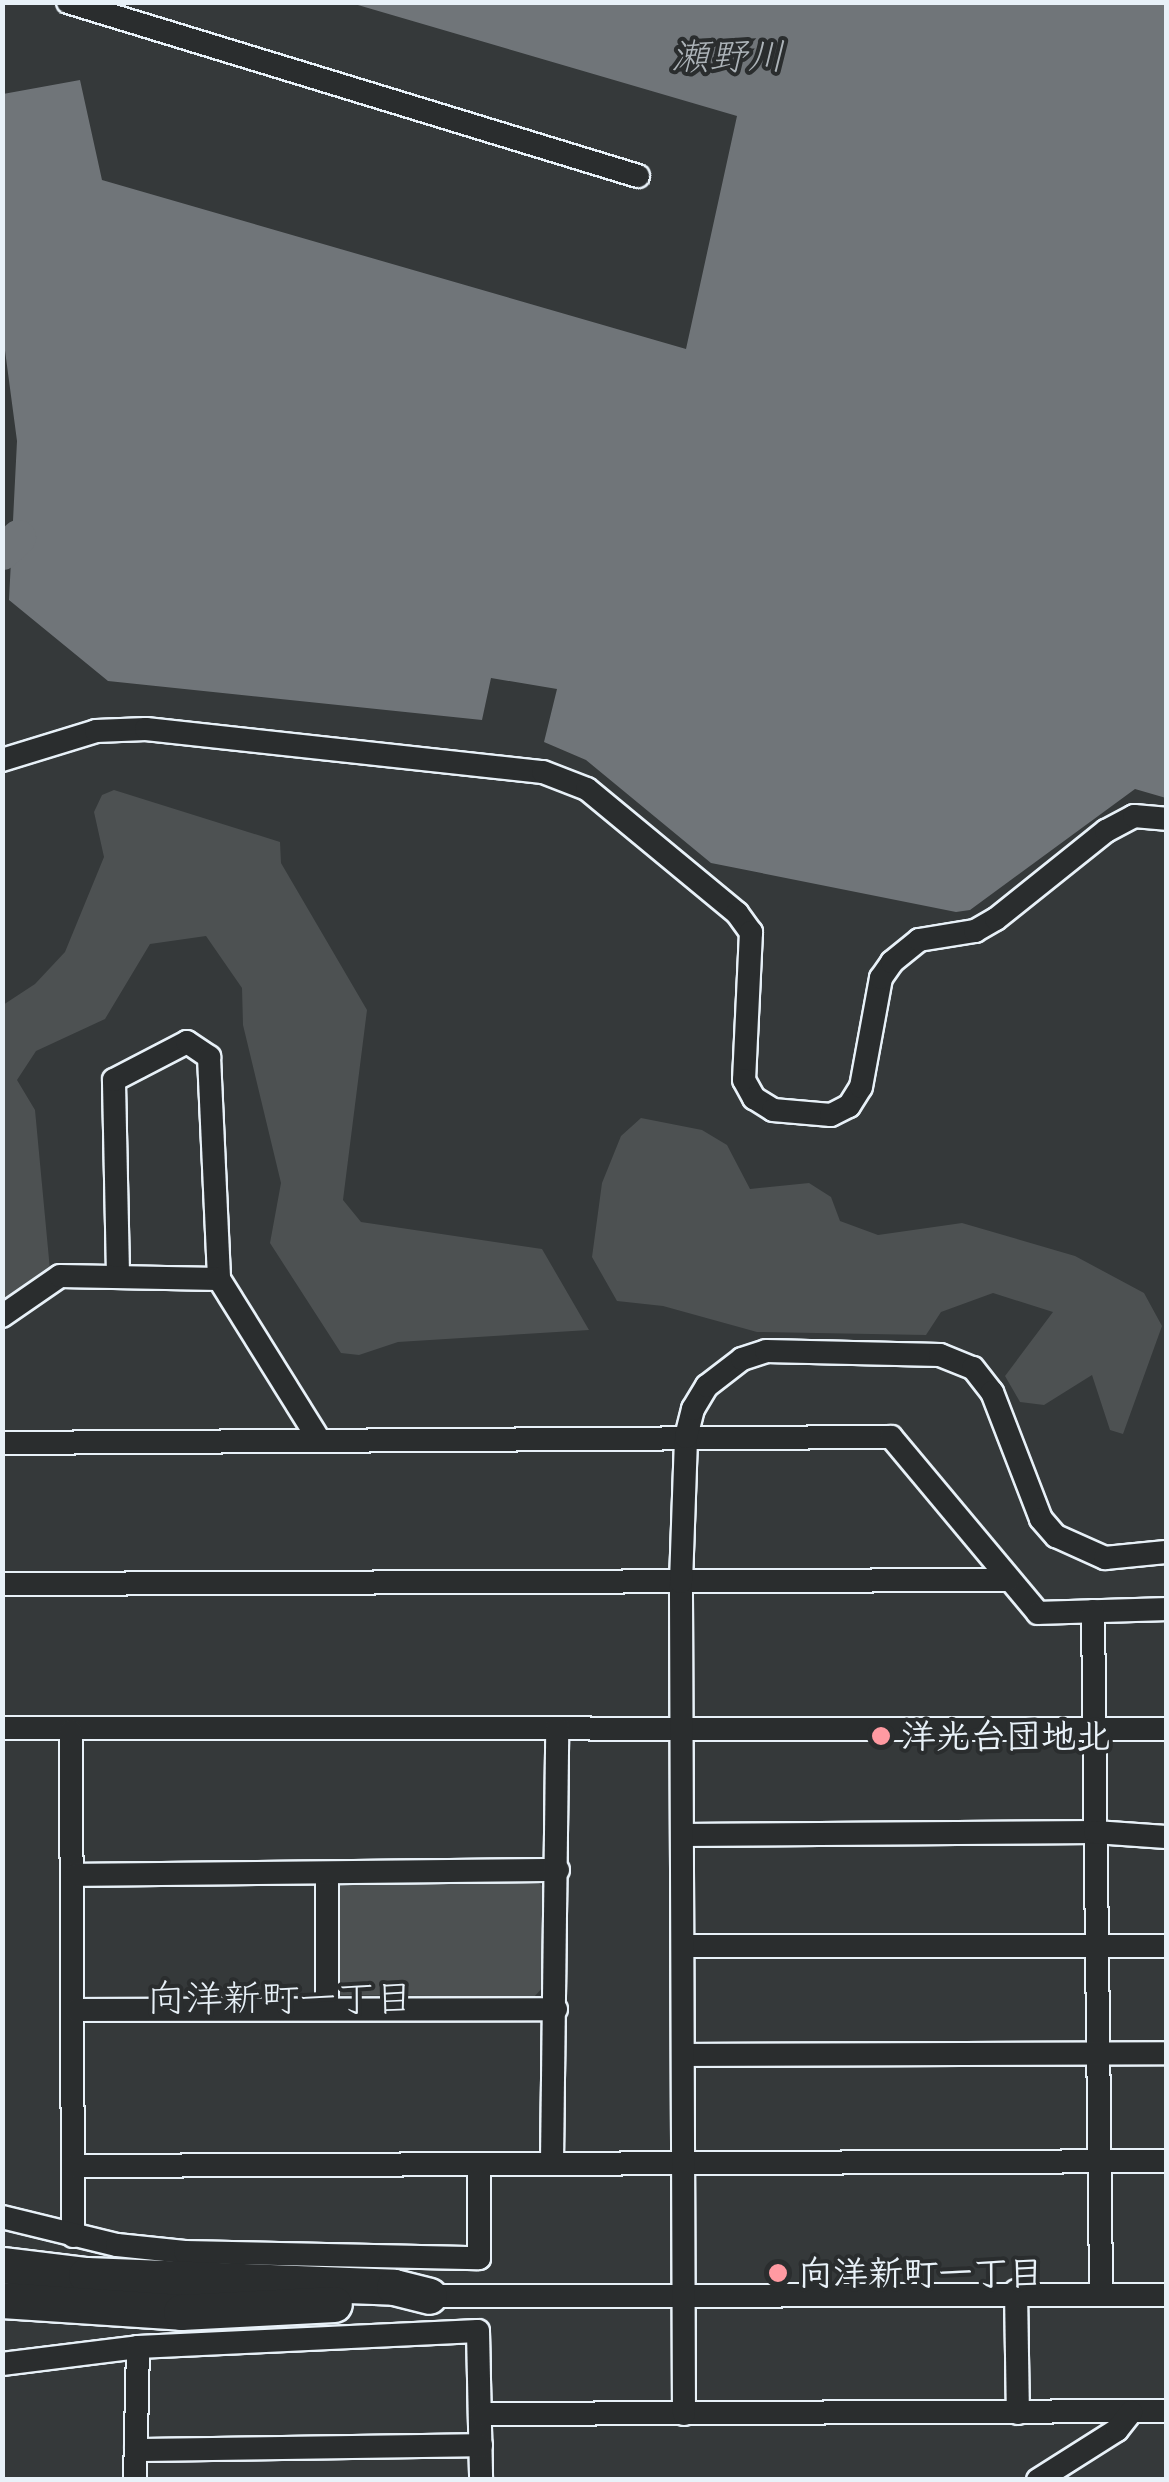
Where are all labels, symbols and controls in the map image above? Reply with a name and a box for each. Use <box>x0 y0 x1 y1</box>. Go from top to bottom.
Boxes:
water label: 瀬野川 <box>671 34 785 80</box>
place label: 洋光台団地北 <box>901 1715 1111 1757</box>
marker: 洋光台団地北 <box>870 1725 892 1747</box>
district label: 向洋新町一丁目 <box>147 1976 413 2022</box>
place label: 向洋新町一丁目 <box>798 2252 1043 2294</box>
marker: 向洋新町一丁目 <box>767 2262 789 2284</box>

